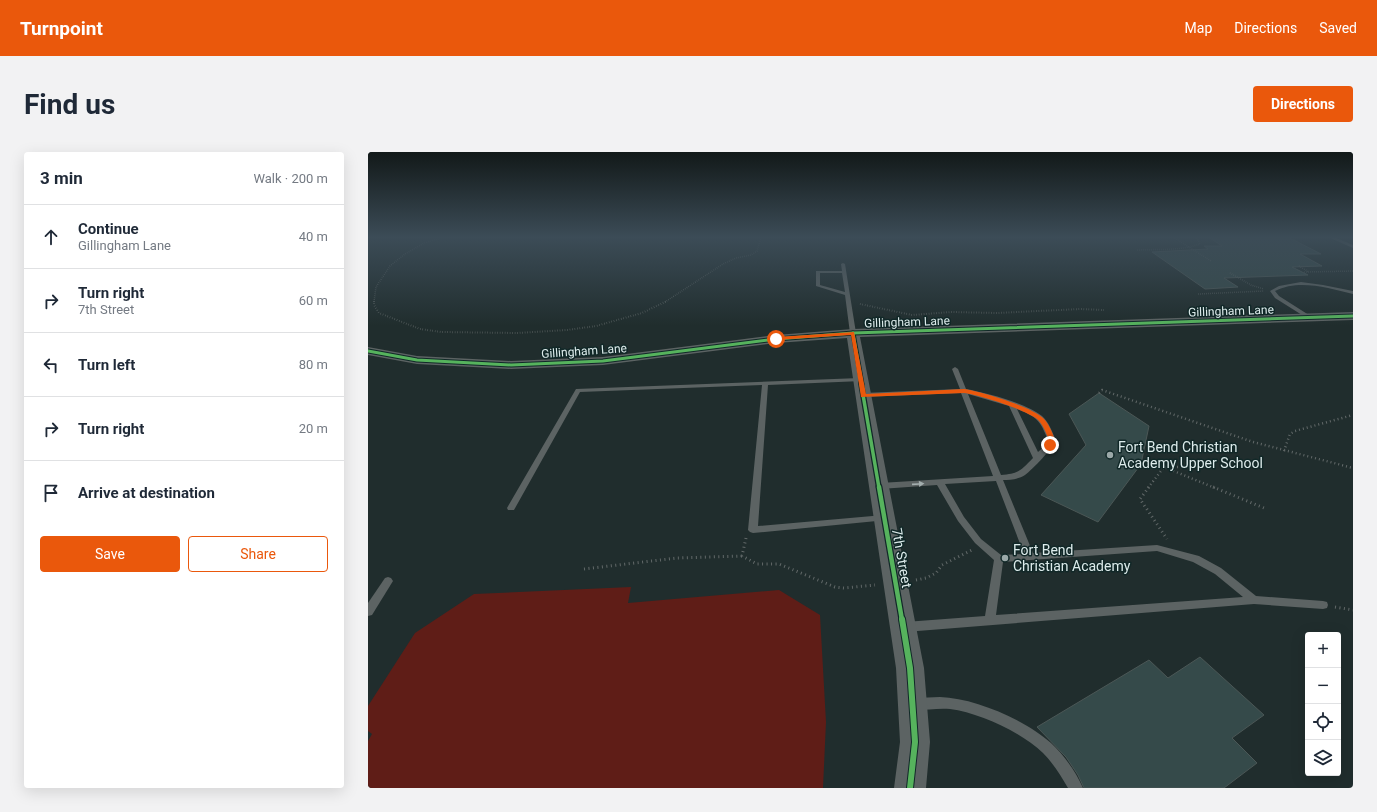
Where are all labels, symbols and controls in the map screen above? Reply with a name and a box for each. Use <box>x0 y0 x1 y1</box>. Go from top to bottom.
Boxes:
text: Turnpoint <box>20 17 103 40</box>
text: Map <box>1185 20 1212 36</box>
text: Directions <box>1234 20 1297 36</box>
text: Saved <box>1319 20 1357 36</box>
button: Directions <box>1253 86 1353 122</box>
text: Find us <box>24 88 115 121</box>
text: 3 min <box>40 168 83 188</box>
text: Walk · 200 m <box>253 171 328 186</box>
text: Continue <box>78 220 139 238</box>
icon: ahead <box>40 226 62 248</box>
text: 40 m <box>299 229 328 244</box>
text: Gillingham Lane <box>78 238 171 253</box>
text: Turn right <box>78 284 144 302</box>
icon: right <box>40 290 62 312</box>
text: 60 m <box>299 293 328 308</box>
text: 7th Street <box>78 302 134 317</box>
street label: Gillingham Lane <box>1188 303 1274 319</box>
street label: Gillingham Lane <box>864 314 950 330</box>
route start <box>767 330 785 348</box>
street label: Gillingham Lane <box>541 341 627 361</box>
icon: left <box>40 354 62 376</box>
text: Turn left <box>78 356 135 374</box>
text: 80 m <box>299 357 328 372</box>
icon: right <box>40 418 62 440</box>
text: Turn right <box>78 420 144 438</box>
text: 20 m <box>299 421 328 436</box>
route end <box>1041 436 1059 454</box>
place label: Fort Bend Christian Academy Upper School <box>1118 439 1263 471</box>
marker: Fort Bend Christian Academy Upper School <box>1105 450 1115 460</box>
one-way arrow <box>912 480 924 487</box>
icon: arrive <box>40 482 62 504</box>
text: Arrive at destination <box>78 484 215 502</box>
street label: 7th Street <box>889 527 915 590</box>
button: Save <box>40 536 180 572</box>
button: Share <box>188 536 328 572</box>
place label: Fort Bend Christian Academy <box>1013 542 1131 574</box>
marker: Fort Bend Christian Academy <box>1000 553 1010 563</box>
map controls <box>1305 632 1341 776</box>
button: + <box>1305 632 1341 668</box>
button: − <box>1305 668 1341 704</box>
button: locate <box>1305 704 1341 740</box>
button: layers <box>1305 740 1341 776</box>

